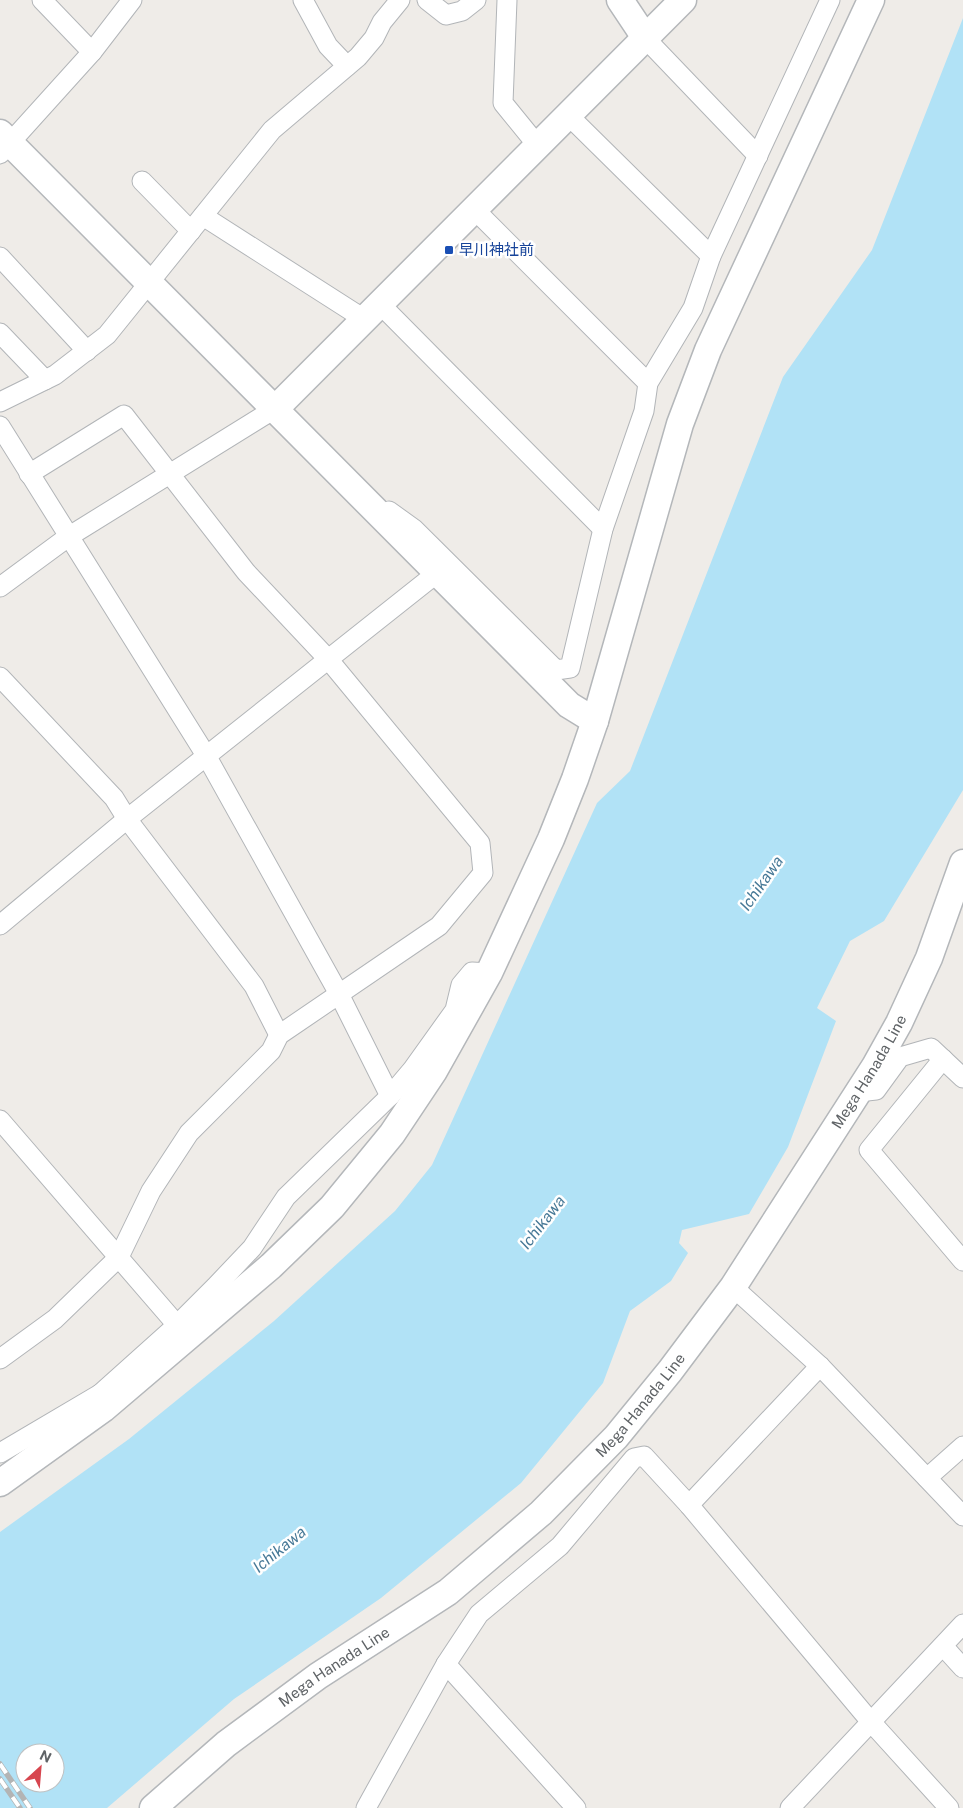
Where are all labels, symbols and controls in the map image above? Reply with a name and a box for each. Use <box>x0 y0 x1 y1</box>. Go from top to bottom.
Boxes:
place label: 早川神社前 <box>459 241 534 258</box>
marker: 早川神社前 <box>443 244 455 256</box>
water label: Ichikawa <box>736 852 787 914</box>
street label: Mega Hanada Line <box>828 1012 909 1132</box>
water label: Ichikawa <box>516 1192 569 1253</box>
street label: Mega Hanada Line <box>592 1350 688 1460</box>
water label: Ichikawa <box>249 1522 310 1576</box>
street label: Mega Hanada Line <box>275 1623 392 1710</box>
north arrow <box>15 1743 65 1793</box>
text: N <box>37 1747 54 1766</box>

